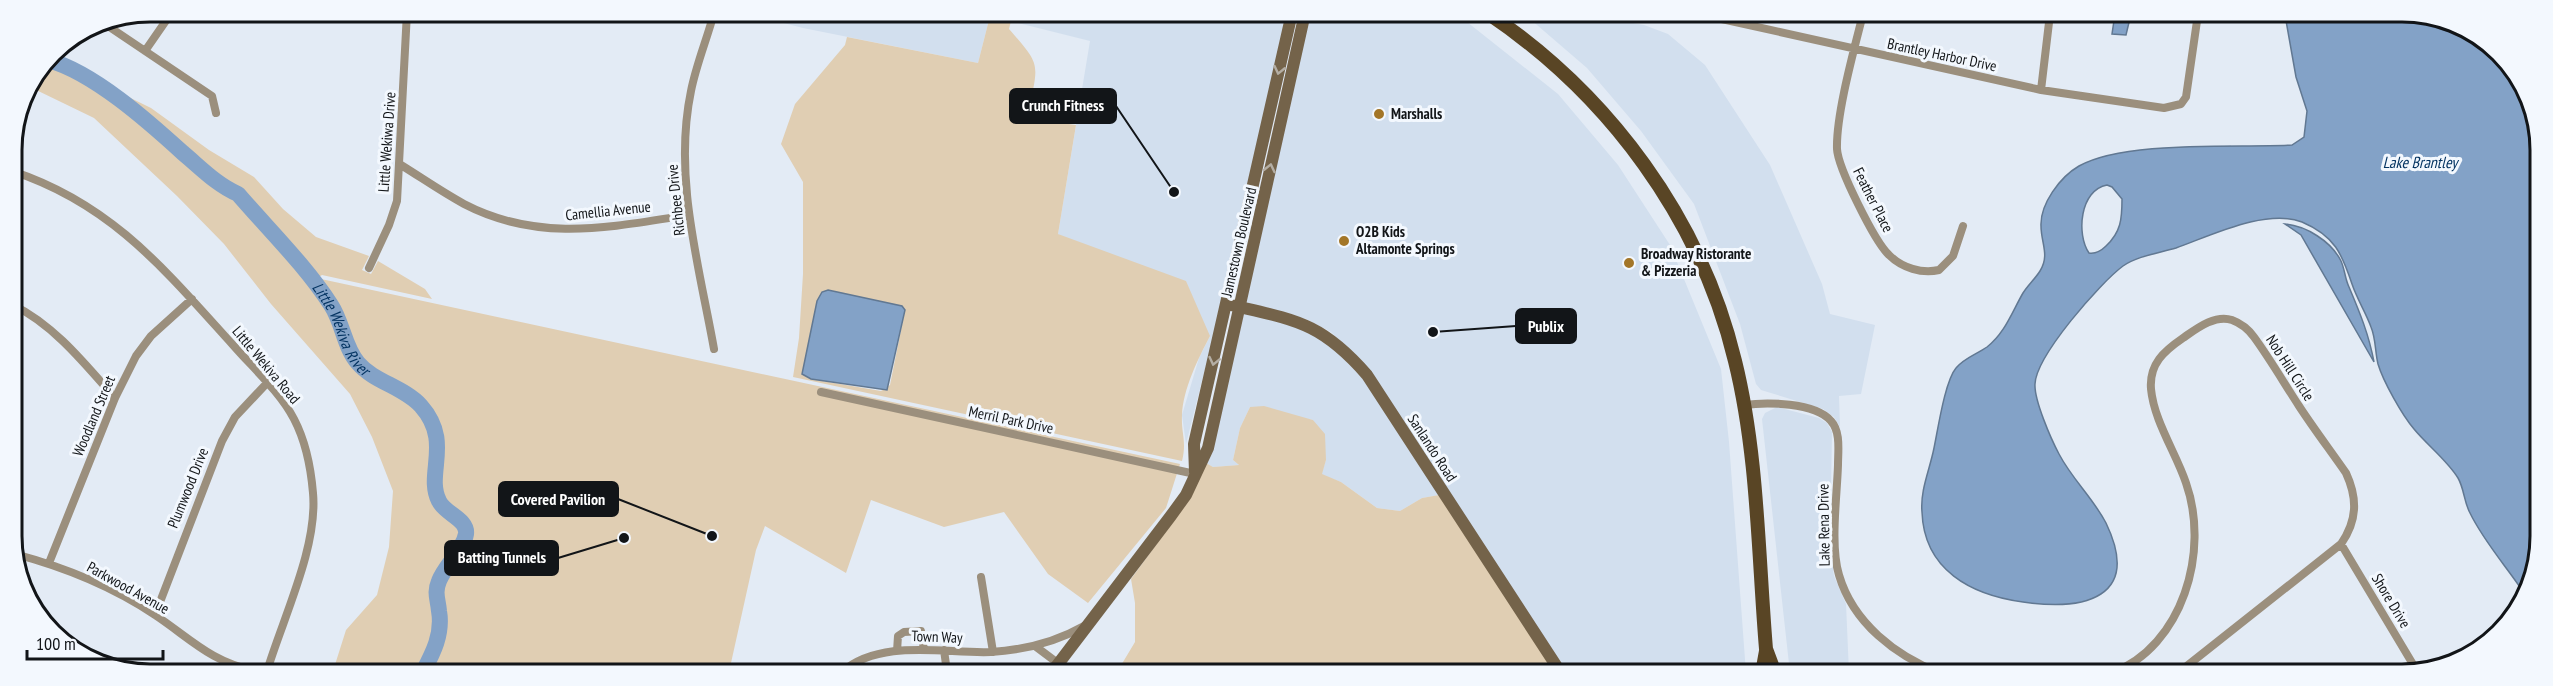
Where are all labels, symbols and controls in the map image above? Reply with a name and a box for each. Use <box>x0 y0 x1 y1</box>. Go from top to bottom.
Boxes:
street label: Brantley Harbor Drive <box>1886 34 1999 75</box>
one-way arrow <box>1273 65 1286 75</box>
callout: Crunch Fitness <box>1010 89 1116 123</box>
street label: Little Wekiwa Drive <box>374 91 399 193</box>
text: Crunch Fitness <box>1022 95 1105 115</box>
place label: Marshalls <box>1391 104 1442 123</box>
marker: Marshalls <box>1372 107 1386 121</box>
water label: Lake Brantley <box>2383 152 2459 172</box>
street label: Richbee Drive <box>662 163 689 237</box>
one-way arrow <box>1263 163 1276 173</box>
street label: Feather Place <box>1849 164 1898 235</box>
street label: Jamestown Boulevard <box>1216 185 1260 299</box>
street label: Camellia Avenue <box>564 197 652 224</box>
place label: O2B Kids Altamonte Springs <box>1355 222 1455 258</box>
marker: O2B Kids Altamonte Springs <box>1337 234 1351 248</box>
place label: Broadway Ristorante & Pizzeria <box>1641 244 1751 280</box>
marker: Broadway Ristorante & Pizzeria <box>1622 256 1636 270</box>
water label: Little Wekiva River <box>308 278 376 382</box>
callout: Publix <box>1516 309 1576 343</box>
text: Publix <box>1528 316 1564 336</box>
street label: Little Wekiva Road <box>228 322 304 407</box>
street label: Nob Hill Circle <box>2262 331 2319 404</box>
one-way arrow <box>1208 355 1221 365</box>
street label: Woodland Street <box>68 373 119 459</box>
street label: Merril Park Drive <box>967 401 1055 438</box>
street label: Sanlando Road <box>1404 410 1461 485</box>
street label: Plumwood Drive <box>163 445 212 531</box>
callout: Covered Pavilion <box>499 482 618 516</box>
street label: Lake Rena Drive <box>1813 483 1834 567</box>
text: Covered Pavilion <box>511 489 605 509</box>
callout: Batting Tunnels <box>445 541 558 575</box>
text: Batting Tunnels <box>458 547 547 567</box>
street label: Parkwood Avenue <box>84 557 173 618</box>
street label: Shore Drive <box>2368 570 2415 631</box>
scale bar <box>27 623 164 661</box>
street label: Town Way <box>911 626 963 647</box>
text: 100 m <box>36 632 76 655</box>

